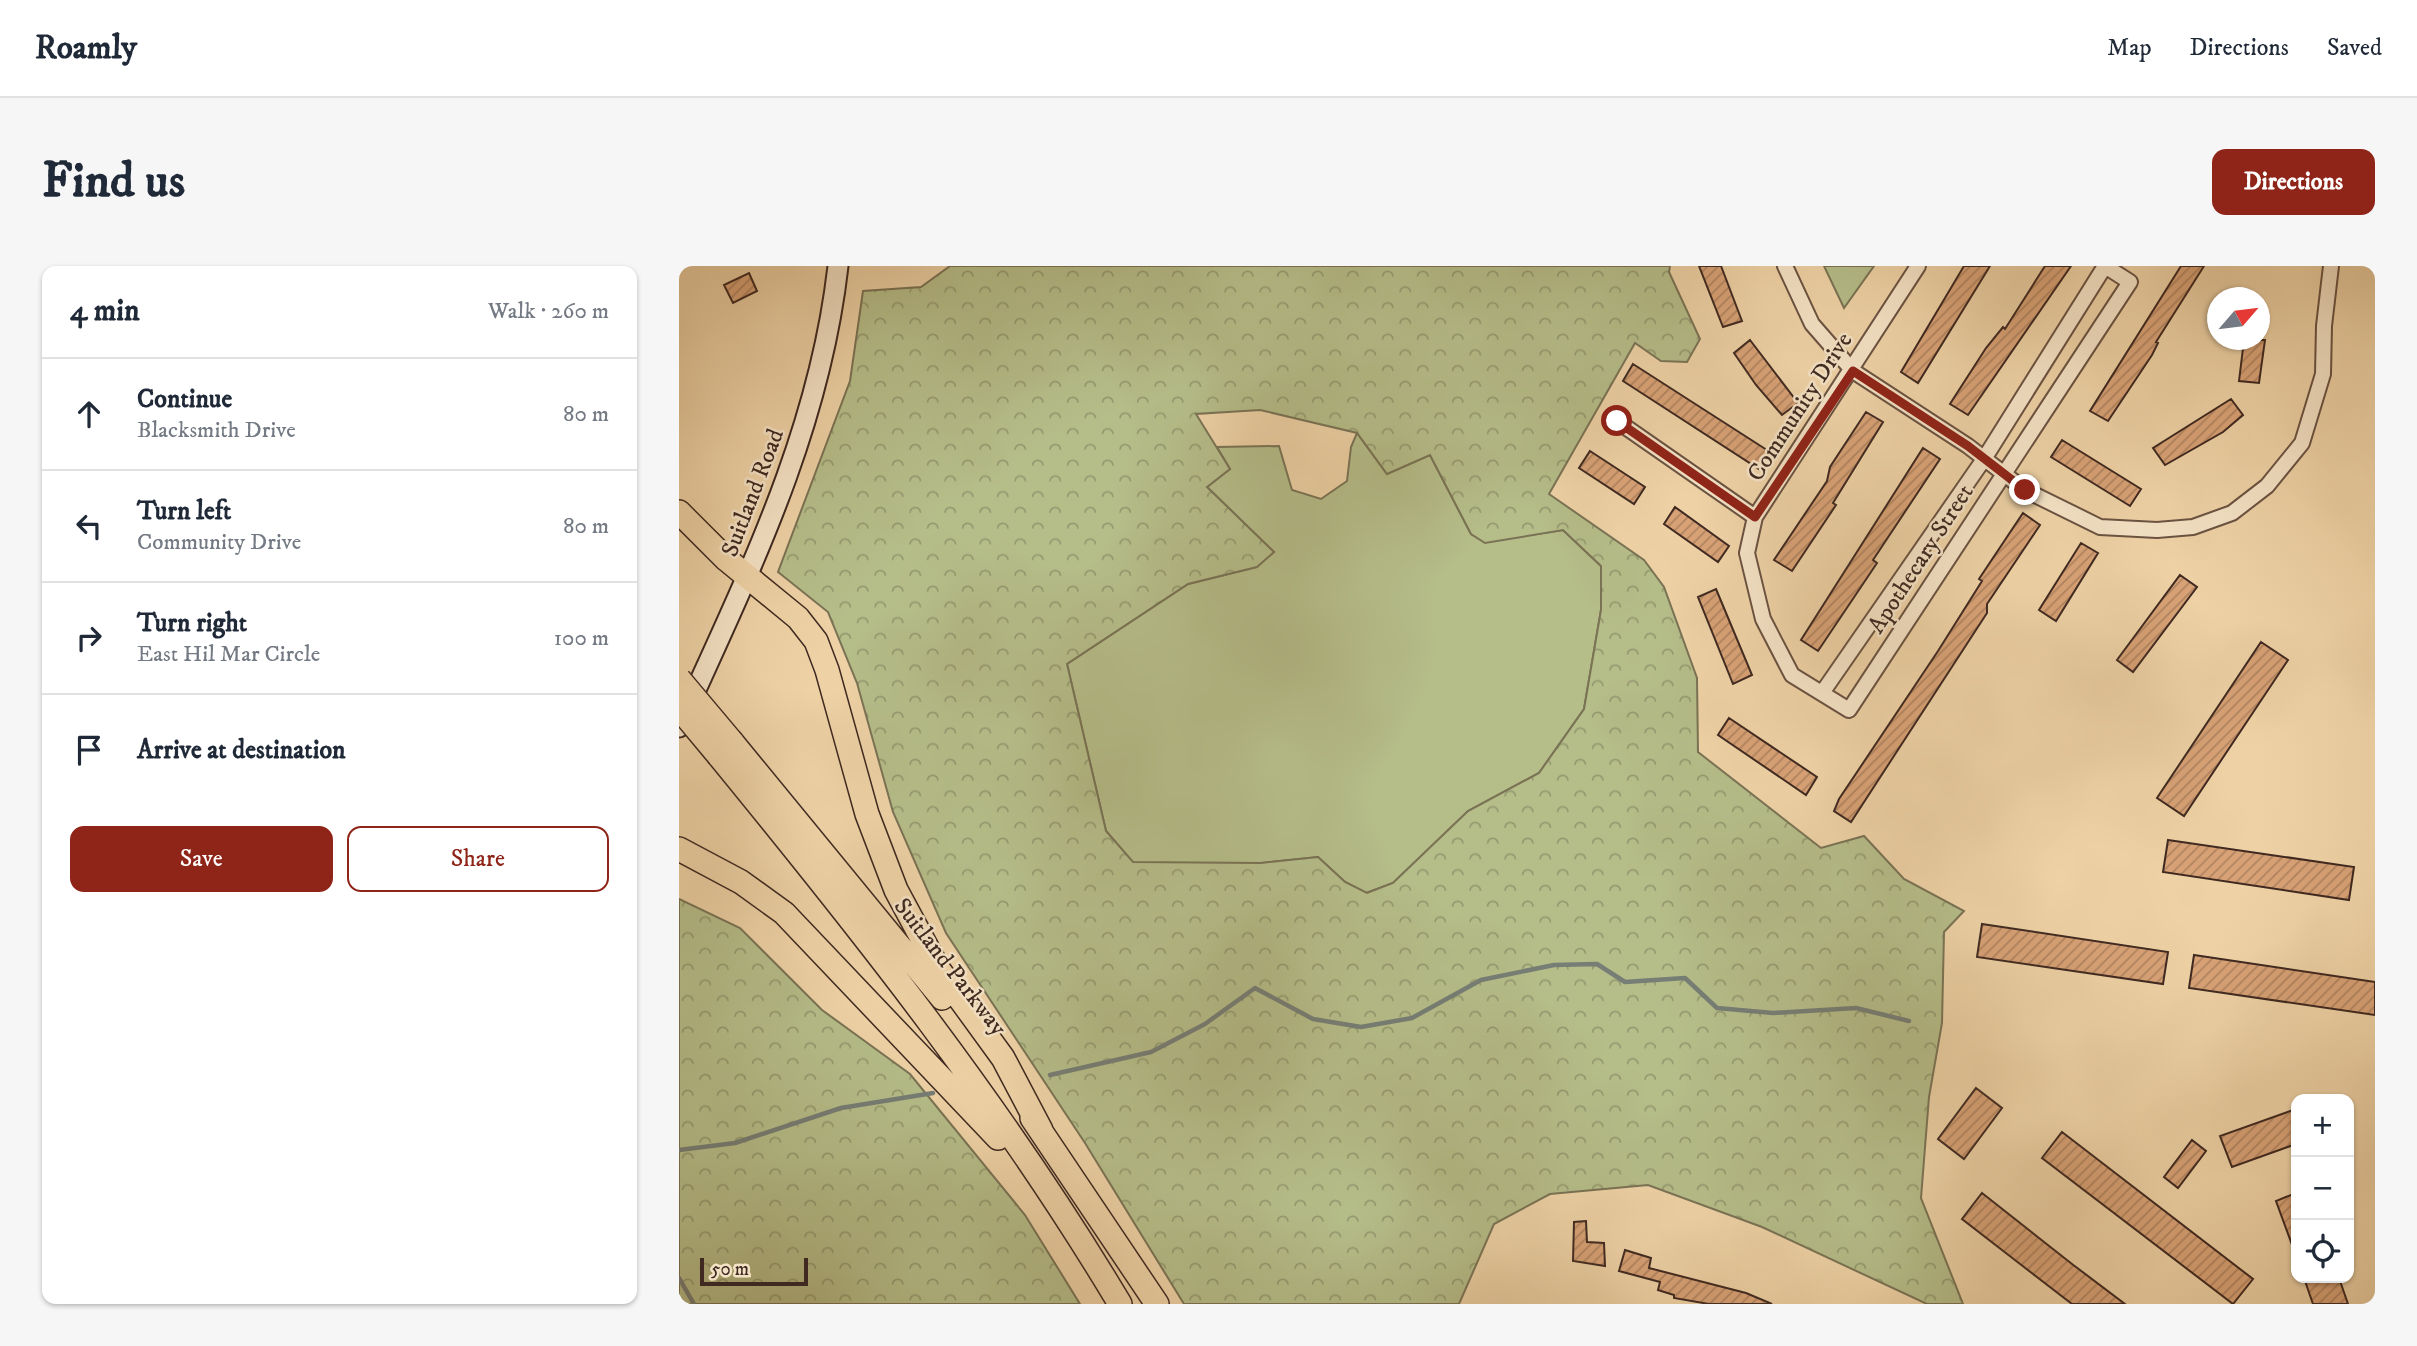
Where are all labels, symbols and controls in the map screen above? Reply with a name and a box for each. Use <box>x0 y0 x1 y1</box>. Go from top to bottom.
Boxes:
text: Roamly <box>35 28 137 69</box>
text: Map <box>2107 33 2152 63</box>
text: Directions <box>2190 33 2289 63</box>
text: Saved <box>2327 33 2382 63</box>
button: Directions <box>2212 149 2375 215</box>
text: Find us <box>42 151 185 213</box>
north arrow <box>2207 287 2270 350</box>
text: 4 min <box>70 293 140 330</box>
text: Walk · 260 m <box>488 297 609 326</box>
street label: Community Drive <box>1741 327 1859 487</box>
text: Continue <box>137 383 232 416</box>
icon: ahead <box>70 395 108 433</box>
text: 80 m <box>563 400 609 429</box>
route start <box>1601 405 1632 436</box>
text: Blacksmith Drive <box>137 416 296 445</box>
street label: Suitland Road <box>715 425 791 561</box>
route end <box>2009 474 2040 505</box>
street label: Apothecary Street <box>1862 478 1981 639</box>
text: Turn left <box>137 495 231 528</box>
icon: left <box>70 507 108 545</box>
text: 80 m <box>563 512 609 541</box>
text: Community Drive <box>137 528 301 557</box>
text: Turn right <box>137 607 247 640</box>
icon: right <box>70 619 108 657</box>
text: 100 m <box>554 624 609 653</box>
text: East Hil Mar Circle <box>137 640 320 669</box>
icon: arrive <box>70 731 108 769</box>
text: Arrive at destination <box>137 734 346 767</box>
button: Save <box>70 826 333 892</box>
button: Share <box>347 826 609 892</box>
street label: Suitland Parkway <box>887 892 1013 1042</box>
map controls <box>2291 1094 2354 1283</box>
button: + <box>2291 1094 2354 1157</box>
button: − <box>2291 1157 2354 1220</box>
button: locate <box>2291 1220 2354 1283</box>
scale bar <box>700 1255 809 1287</box>
text: 50 m <box>711 1258 749 1281</box>

